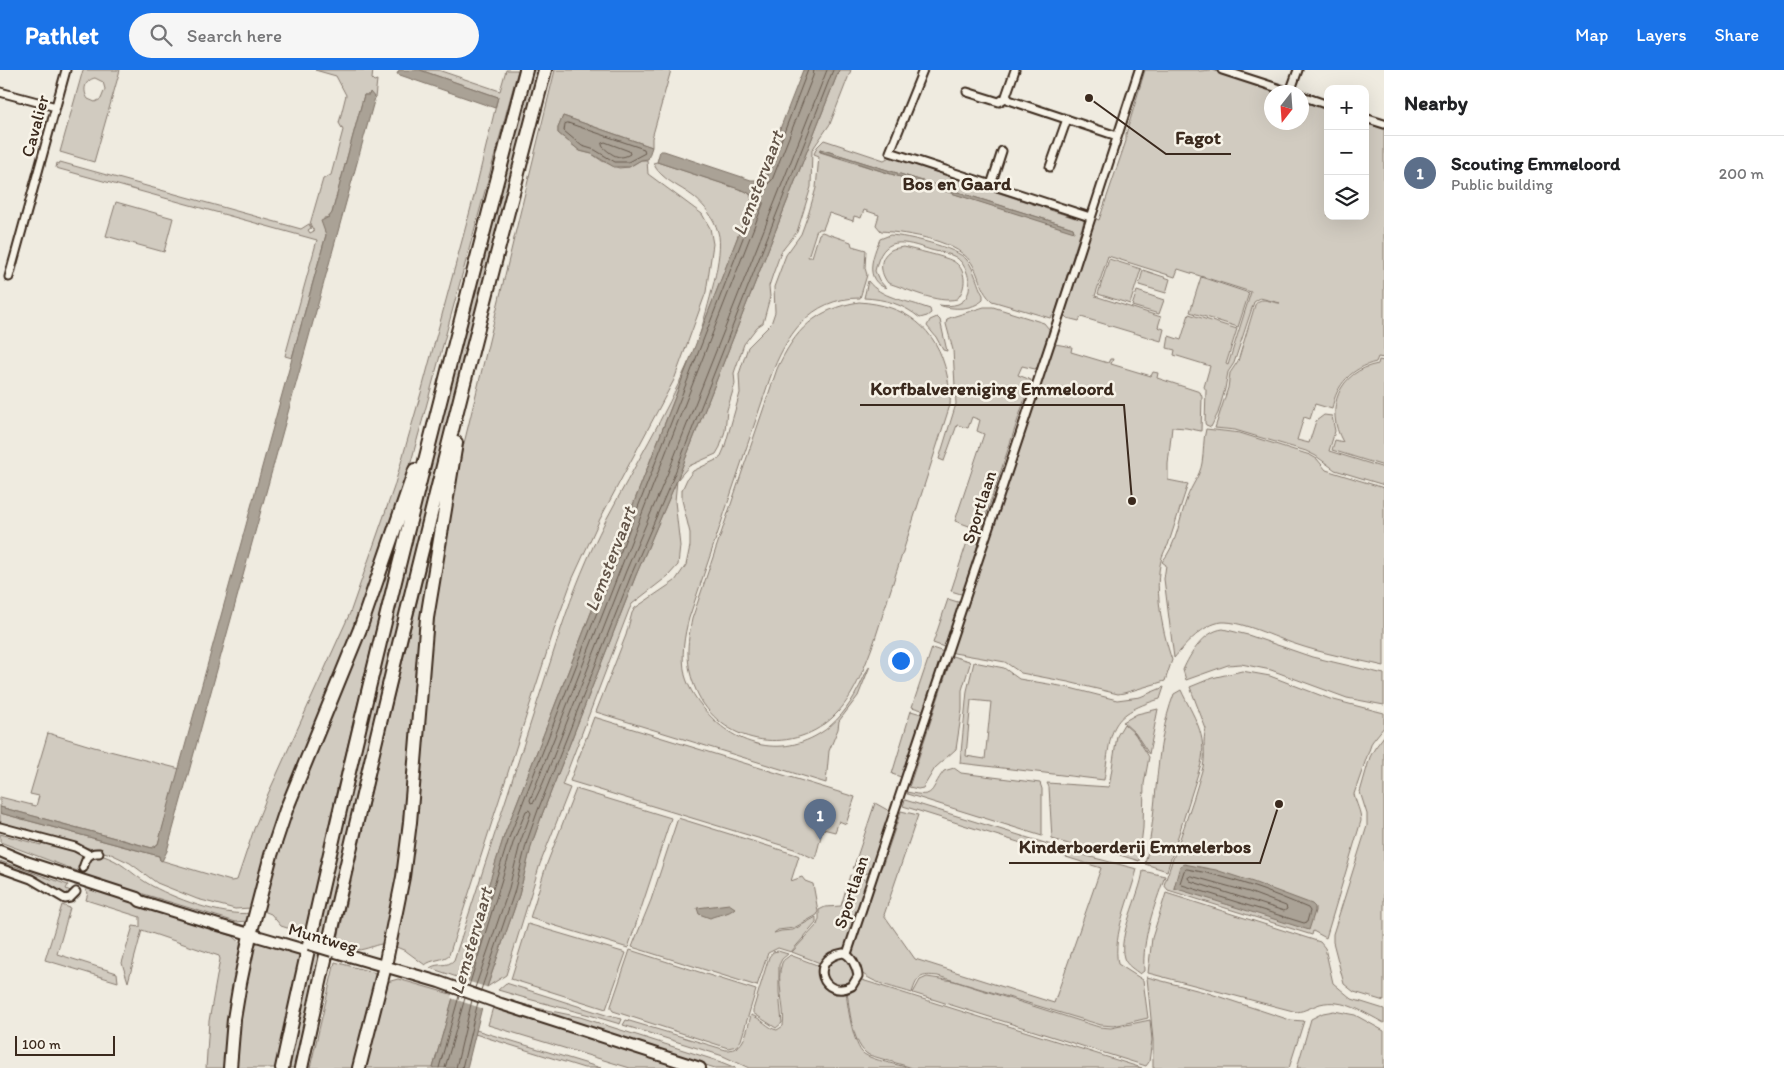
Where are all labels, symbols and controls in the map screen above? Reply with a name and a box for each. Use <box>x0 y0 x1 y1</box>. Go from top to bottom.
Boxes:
search box <box>129 13 479 58</box>
text: Pathlet <box>25 21 99 50</box>
icon: search <box>147 21 175 49</box>
text: Search here <box>187 24 282 47</box>
text: Map <box>1575 24 1608 46</box>
text: Layers <box>1636 24 1686 46</box>
text: Share <box>1714 24 1759 46</box>
north arrow <box>1264 85 1309 130</box>
map controls <box>1324 85 1369 220</box>
button: + <box>1324 85 1369 130</box>
text: Nearby <box>1404 90 1468 115</box>
street label: Cavalier <box>16 92 54 159</box>
callout: Fagot <box>1166 120 1231 154</box>
water label: Lemstervaart <box>728 126 789 238</box>
text: Fagot <box>1175 126 1222 149</box>
button: − <box>1324 130 1369 175</box>
text: Scouting Emmeloord <box>1451 152 1620 175</box>
text: 1 <box>1416 164 1424 183</box>
text: 200 m <box>1719 164 1764 183</box>
district label: Bos en Gaard <box>902 172 1012 195</box>
button: layers <box>1324 175 1369 220</box>
text: Public building <box>1451 175 1553 194</box>
callout: Korfbalvereniging Emmeloord <box>860 371 1124 405</box>
text: Korfbalvereniging Emmeloord <box>870 377 1114 400</box>
street label: Sportlaan <box>957 467 1001 546</box>
water label: Lemstervaart <box>580 502 641 614</box>
your location <box>888 648 914 674</box>
pin: 1 <box>804 799 836 840</box>
callout: Kinderboerderij Emmelerbos <box>1009 829 1260 863</box>
text: Kinderboerderij Emmelerbos <box>1019 835 1252 858</box>
street label: Sportlaan <box>829 852 873 931</box>
water label: Lemstervaart <box>445 883 498 997</box>
street label: Muntweg <box>286 918 361 959</box>
scale bar <box>15 1033 115 1056</box>
text: 100 m <box>22 1036 61 1053</box>

